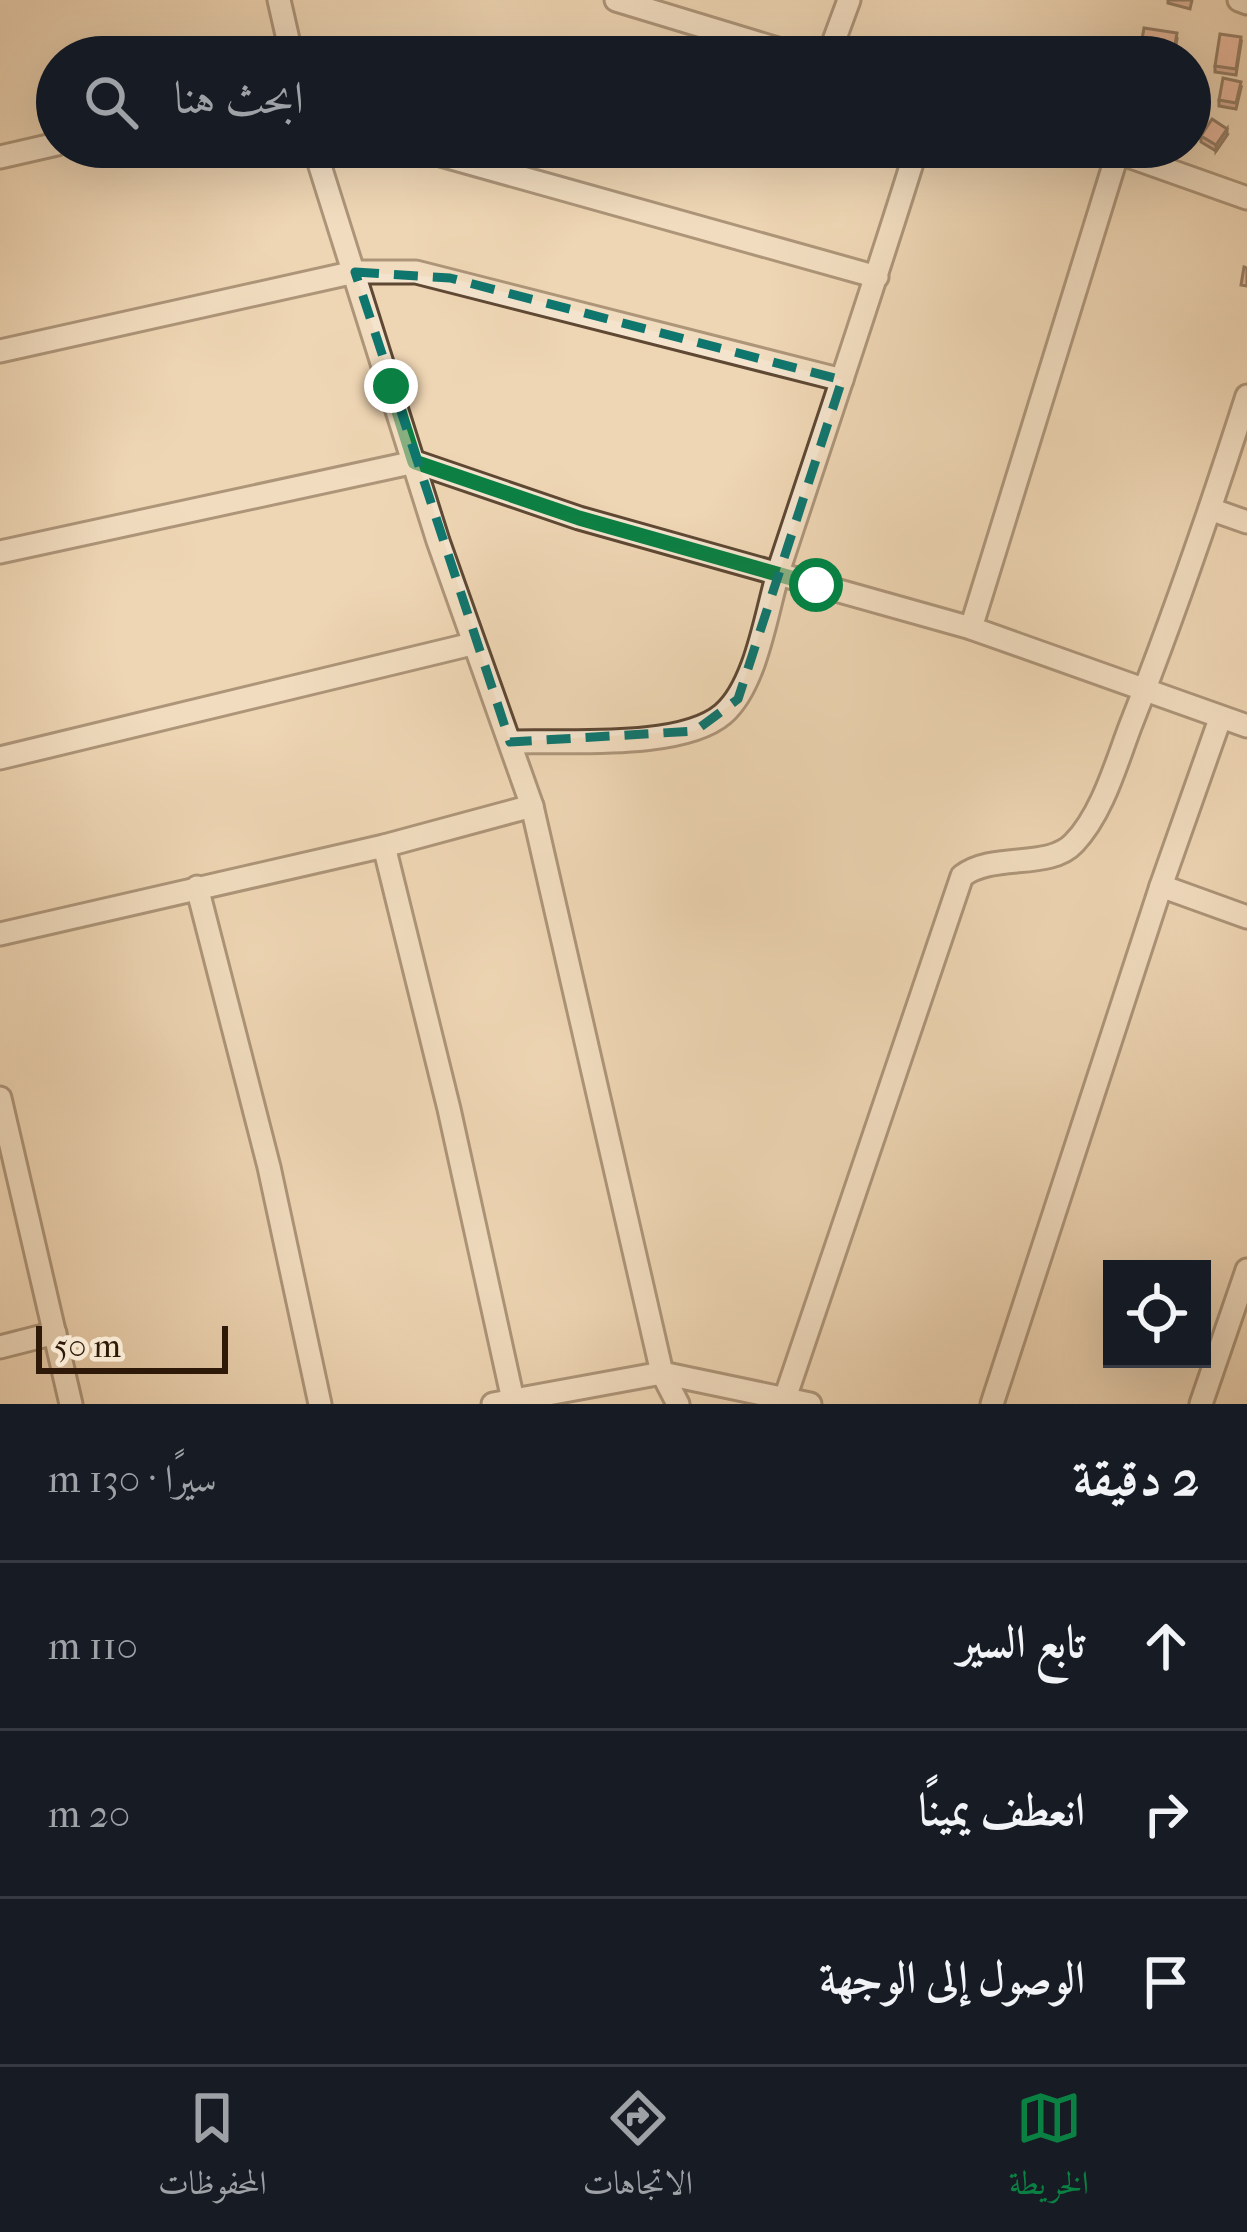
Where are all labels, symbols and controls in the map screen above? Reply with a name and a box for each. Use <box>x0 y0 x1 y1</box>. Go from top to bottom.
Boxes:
search box <box>36 36 1211 168</box>
icon: search <box>78 69 144 135</box>
text: ابحث هنا <box>174 72 304 125</box>
route end <box>364 359 418 413</box>
route start <box>789 558 843 612</box>
map controls <box>1103 1260 1211 1368</box>
button: locate <box>1103 1260 1211 1368</box>
scale bar <box>36 1320 228 1373</box>
text: 50 m <box>54 1327 121 1366</box>
text: 2 دقيقة <box>1073 1448 1199 1508</box>
text: سيرًا · 130 m <box>48 1456 217 1502</box>
icon: ahead <box>1133 1613 1199 1679</box>
text: تابع السير <box>958 1616 1085 1669</box>
text: 110 m <box>48 1623 138 1669</box>
icon: right <box>1133 1781 1199 1847</box>
text: انعطف يمينًا <box>919 1784 1085 1837</box>
text: 20 m <box>48 1791 130 1837</box>
icon: arrive <box>1133 1949 1199 2015</box>
text: الوصول إلى الوجهة <box>819 1952 1085 2005</box>
tab: المحفوظات <box>158 2085 267 2215</box>
tab: الاتجاهات <box>583 2085 693 2215</box>
tab: الخريطة <box>1009 2085 1089 2215</box>

